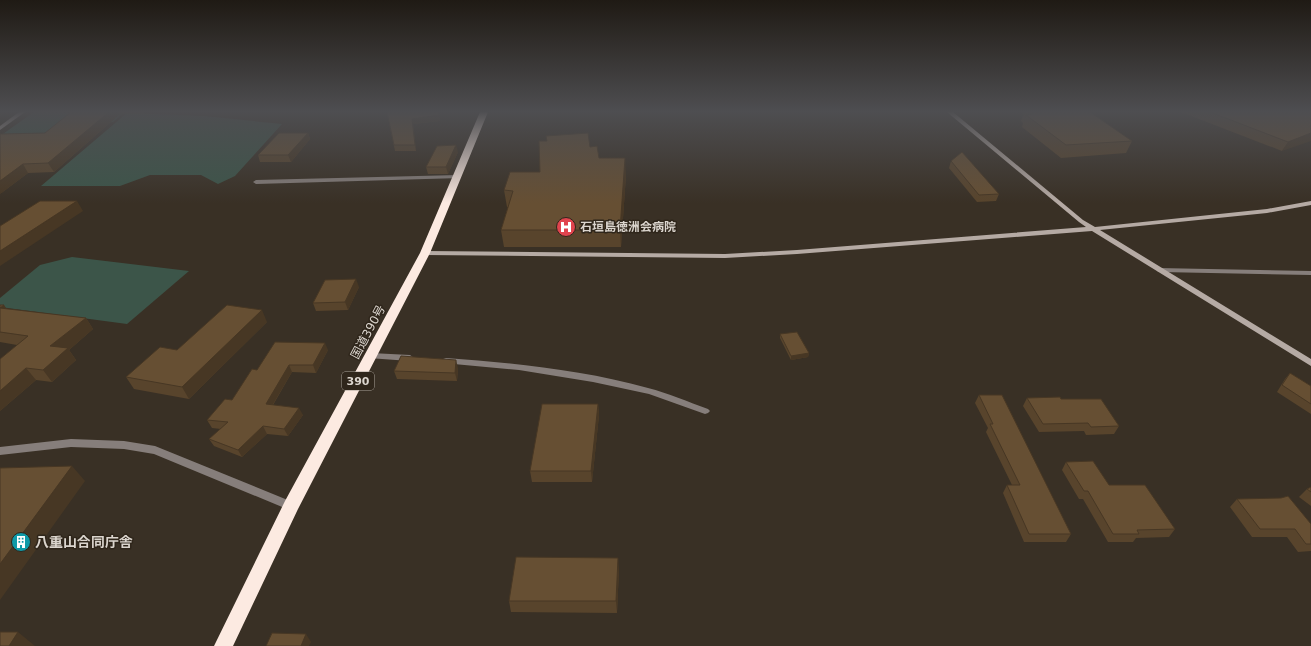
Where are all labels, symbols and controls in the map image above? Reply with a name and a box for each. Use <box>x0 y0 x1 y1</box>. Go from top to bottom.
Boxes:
hospital icon: 石垣島徳洲会病院 <box>555 216 577 238</box>
place label: 石垣島徳洲会病院 <box>580 220 676 234</box>
street label: 国道390号 <box>348 303 388 361</box>
road number: 390 <box>342 372 374 390</box>
building icon: 八重山合同庁舎 <box>10 531 32 553</box>
place label: 八重山合同庁舎 <box>35 534 133 550</box>

